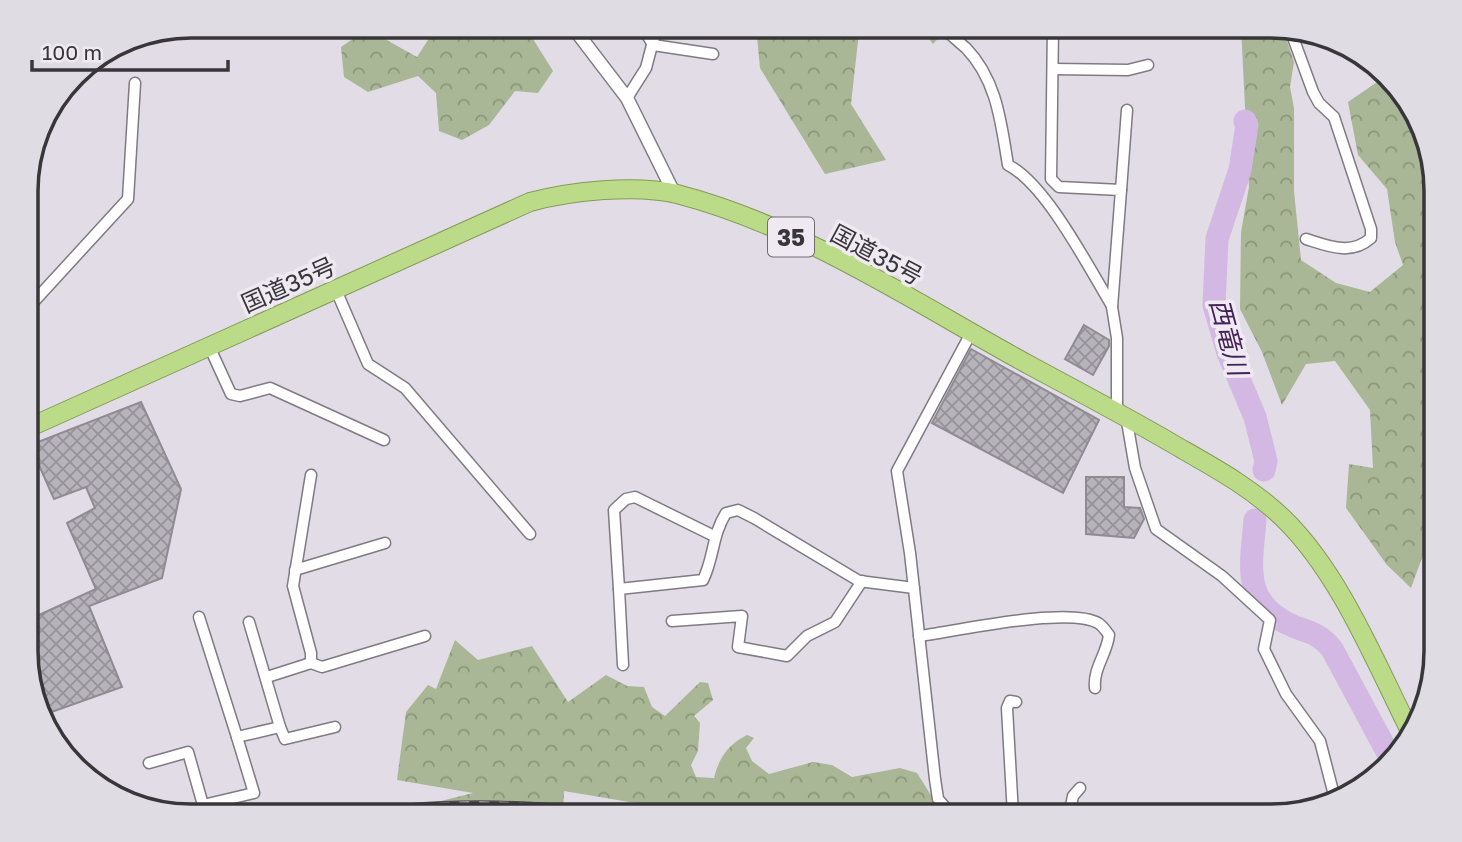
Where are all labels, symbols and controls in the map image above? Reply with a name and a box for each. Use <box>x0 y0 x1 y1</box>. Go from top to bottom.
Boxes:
scale bar <box>32 28 228 72</box>
text: 100 m <box>42 39 102 65</box>
road number: 35 <box>768 218 814 256</box>
street label: 国道35号 <box>826 218 928 290</box>
street label: 国道35号 <box>236 250 340 318</box>
water label: 西竜川 <box>1204 295 1255 382</box>

